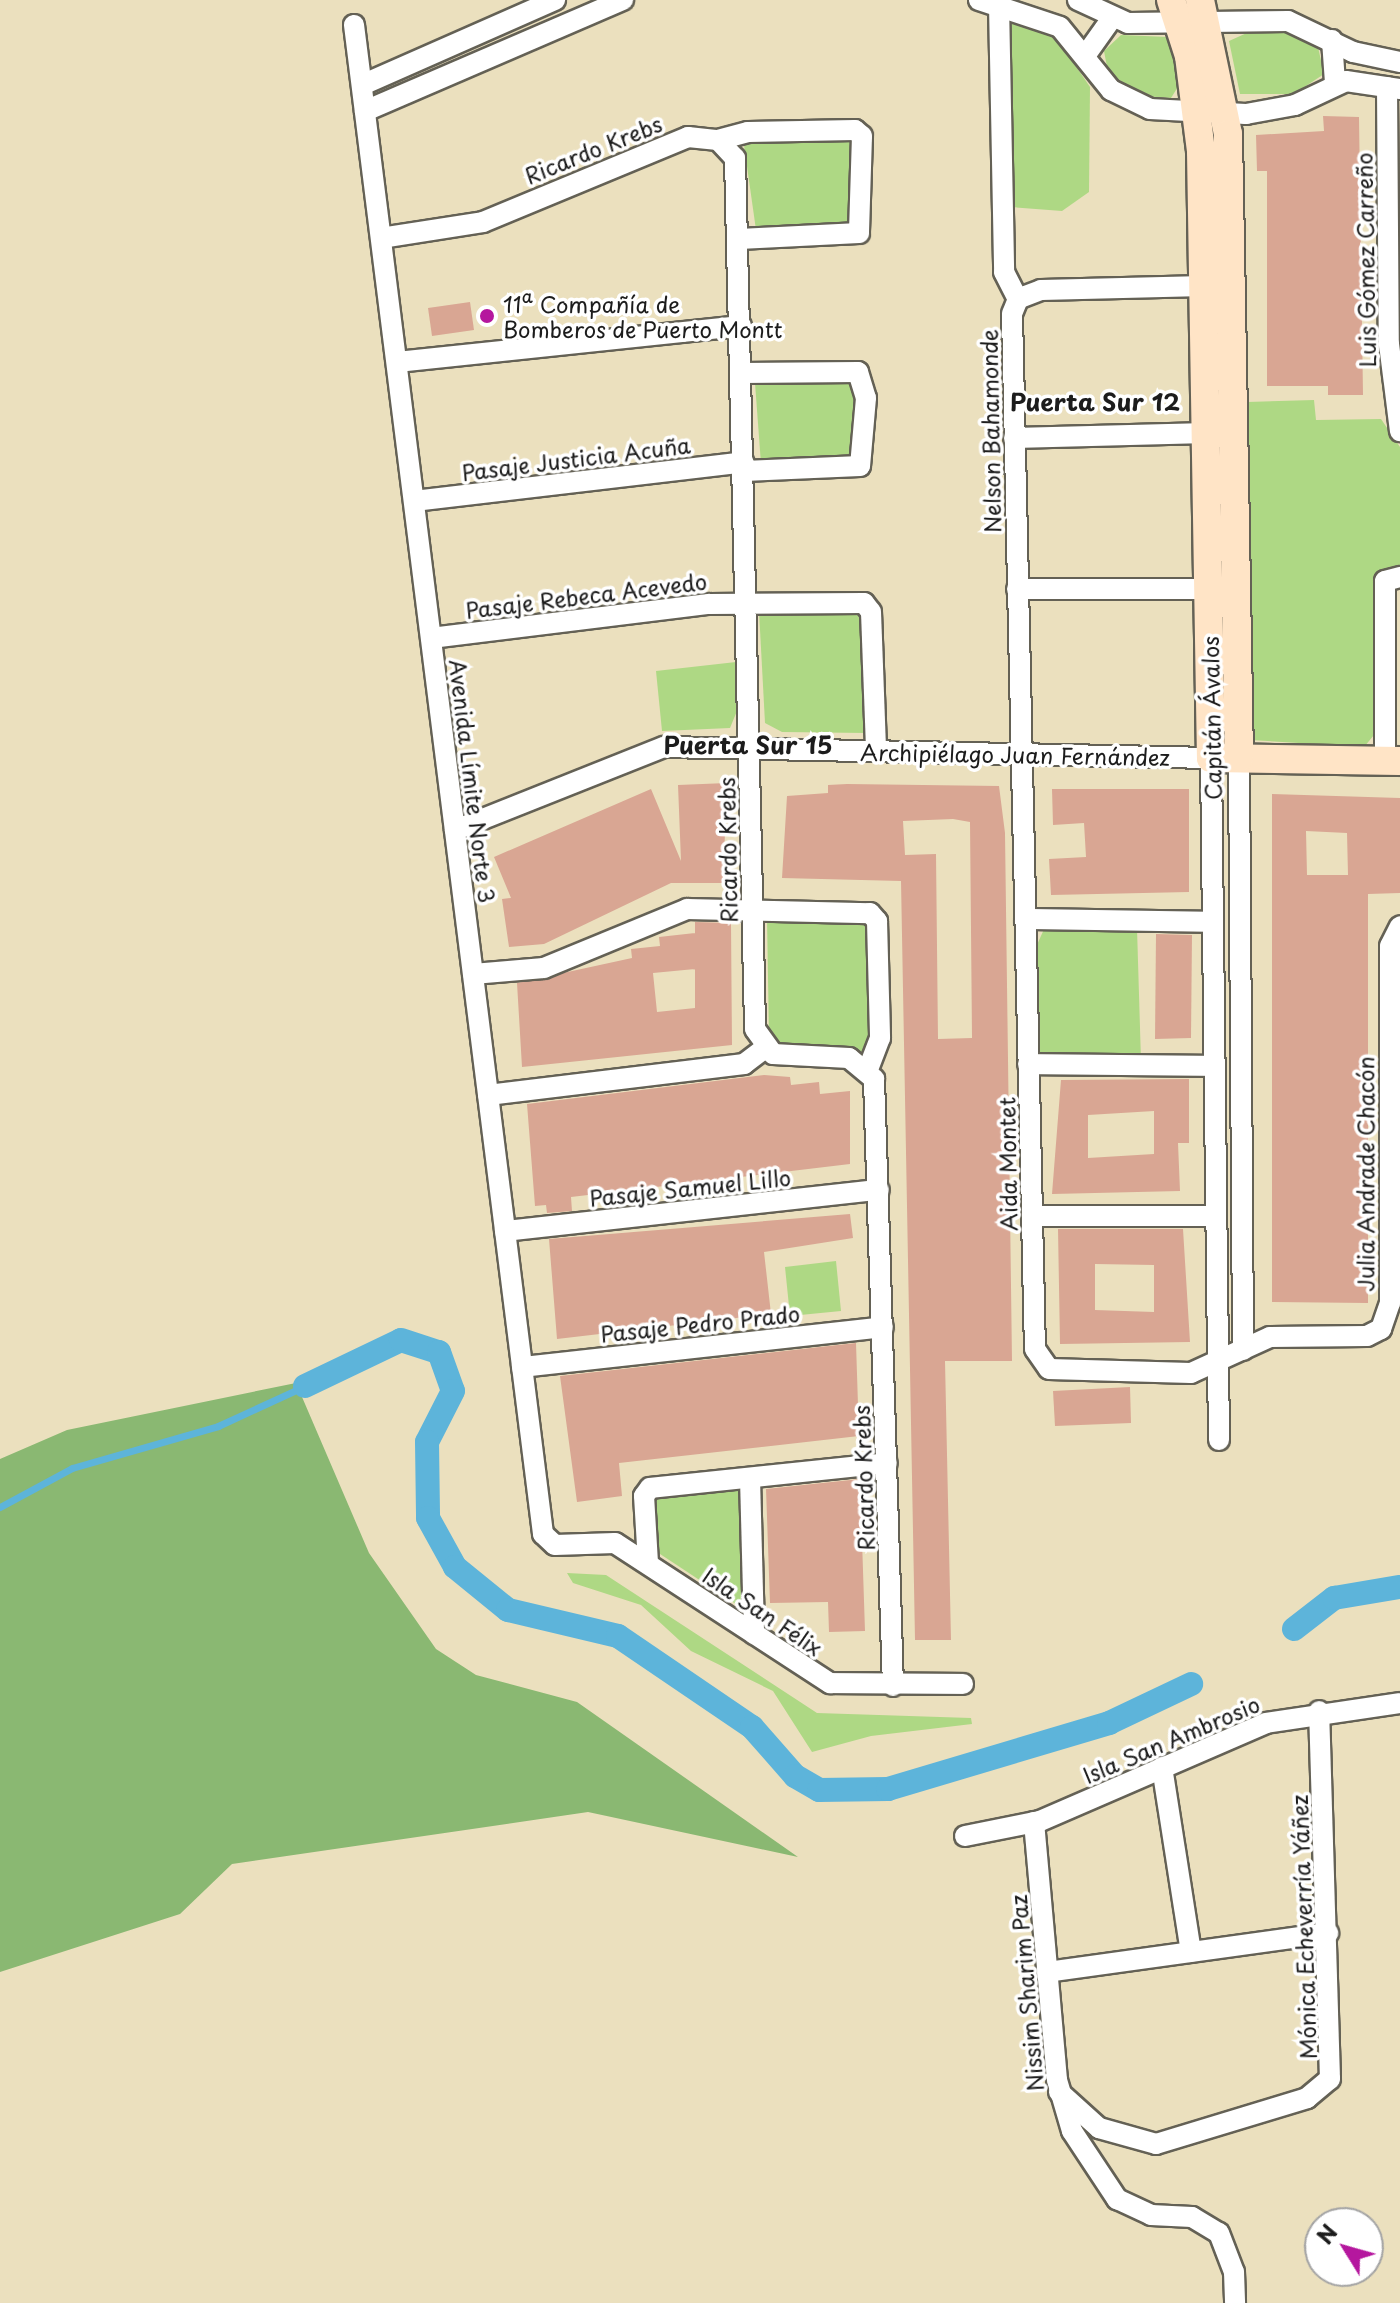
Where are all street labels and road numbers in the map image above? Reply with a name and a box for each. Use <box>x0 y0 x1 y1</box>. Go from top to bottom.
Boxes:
street label: Ricardo Krebs <box>520 109 666 189</box>
street label: Luis Gómez Carreño <box>1350 153 1380 367</box>
street label: Nelson Bahamonde <box>975 329 1005 533</box>
street label: Pasaje Justicia Acuña <box>460 431 692 485</box>
street label: Pasaje Rebeca Acevedo <box>464 567 708 623</box>
street label: Capitán Ávalos <box>1196 636 1226 800</box>
street label: Avenida Límite Norte 3 <box>445 658 501 904</box>
street label: Archipiélago Juan Fernández <box>860 738 1170 770</box>
street label: Ricardo Krebs <box>713 776 741 924</box>
street label: Julia Andrade Chacón <box>1352 1055 1378 1293</box>
street label: Aida Montet <box>993 1097 1021 1231</box>
street label: Pasaje Samuel Lillo <box>587 1163 793 1211</box>
street label: Pasaje Pedro Prado <box>598 1299 802 1347</box>
street label: Ricardo Krebs <box>847 1404 879 1552</box>
street label: Isla San Félix <box>699 1562 827 1660</box>
street label: Isla San Ambrosio <box>1079 1690 1263 1788</box>
street label: Mónica Echeverría Yáñez <box>1285 1794 1321 2060</box>
street label: Nissim Sharim Paz <box>1004 1894 1048 2092</box>

